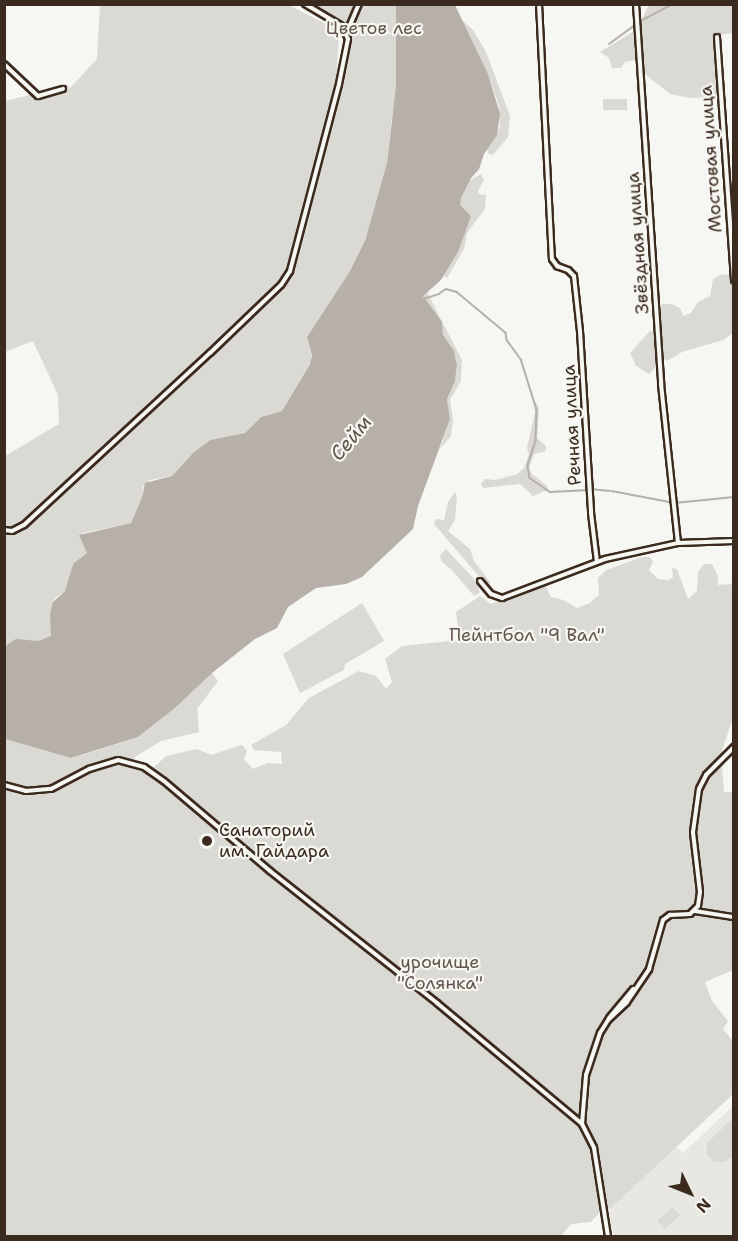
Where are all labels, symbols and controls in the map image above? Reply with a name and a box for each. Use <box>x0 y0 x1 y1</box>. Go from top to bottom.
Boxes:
park label: Цветов лес <box>326 17 422 39</box>
street label: Мостовая улица <box>695 85 727 233</box>
street label: Звёздная улица <box>622 171 654 315</box>
street label: Речная улица <box>558 364 586 486</box>
water label: Сейм <box>325 410 377 466</box>
park label: Пейнтбол "9 Вал" <box>449 624 605 646</box>
place label: Санаторий им. Гайдара <box>219 820 329 862</box>
marker: Санаторий им. Гайдара <box>200 834 214 848</box>
park label: урочище "Солянка" <box>397 952 483 994</box>
north arrow <box>660 1163 720 1223</box>
text: N <box>692 1194 716 1217</box>

